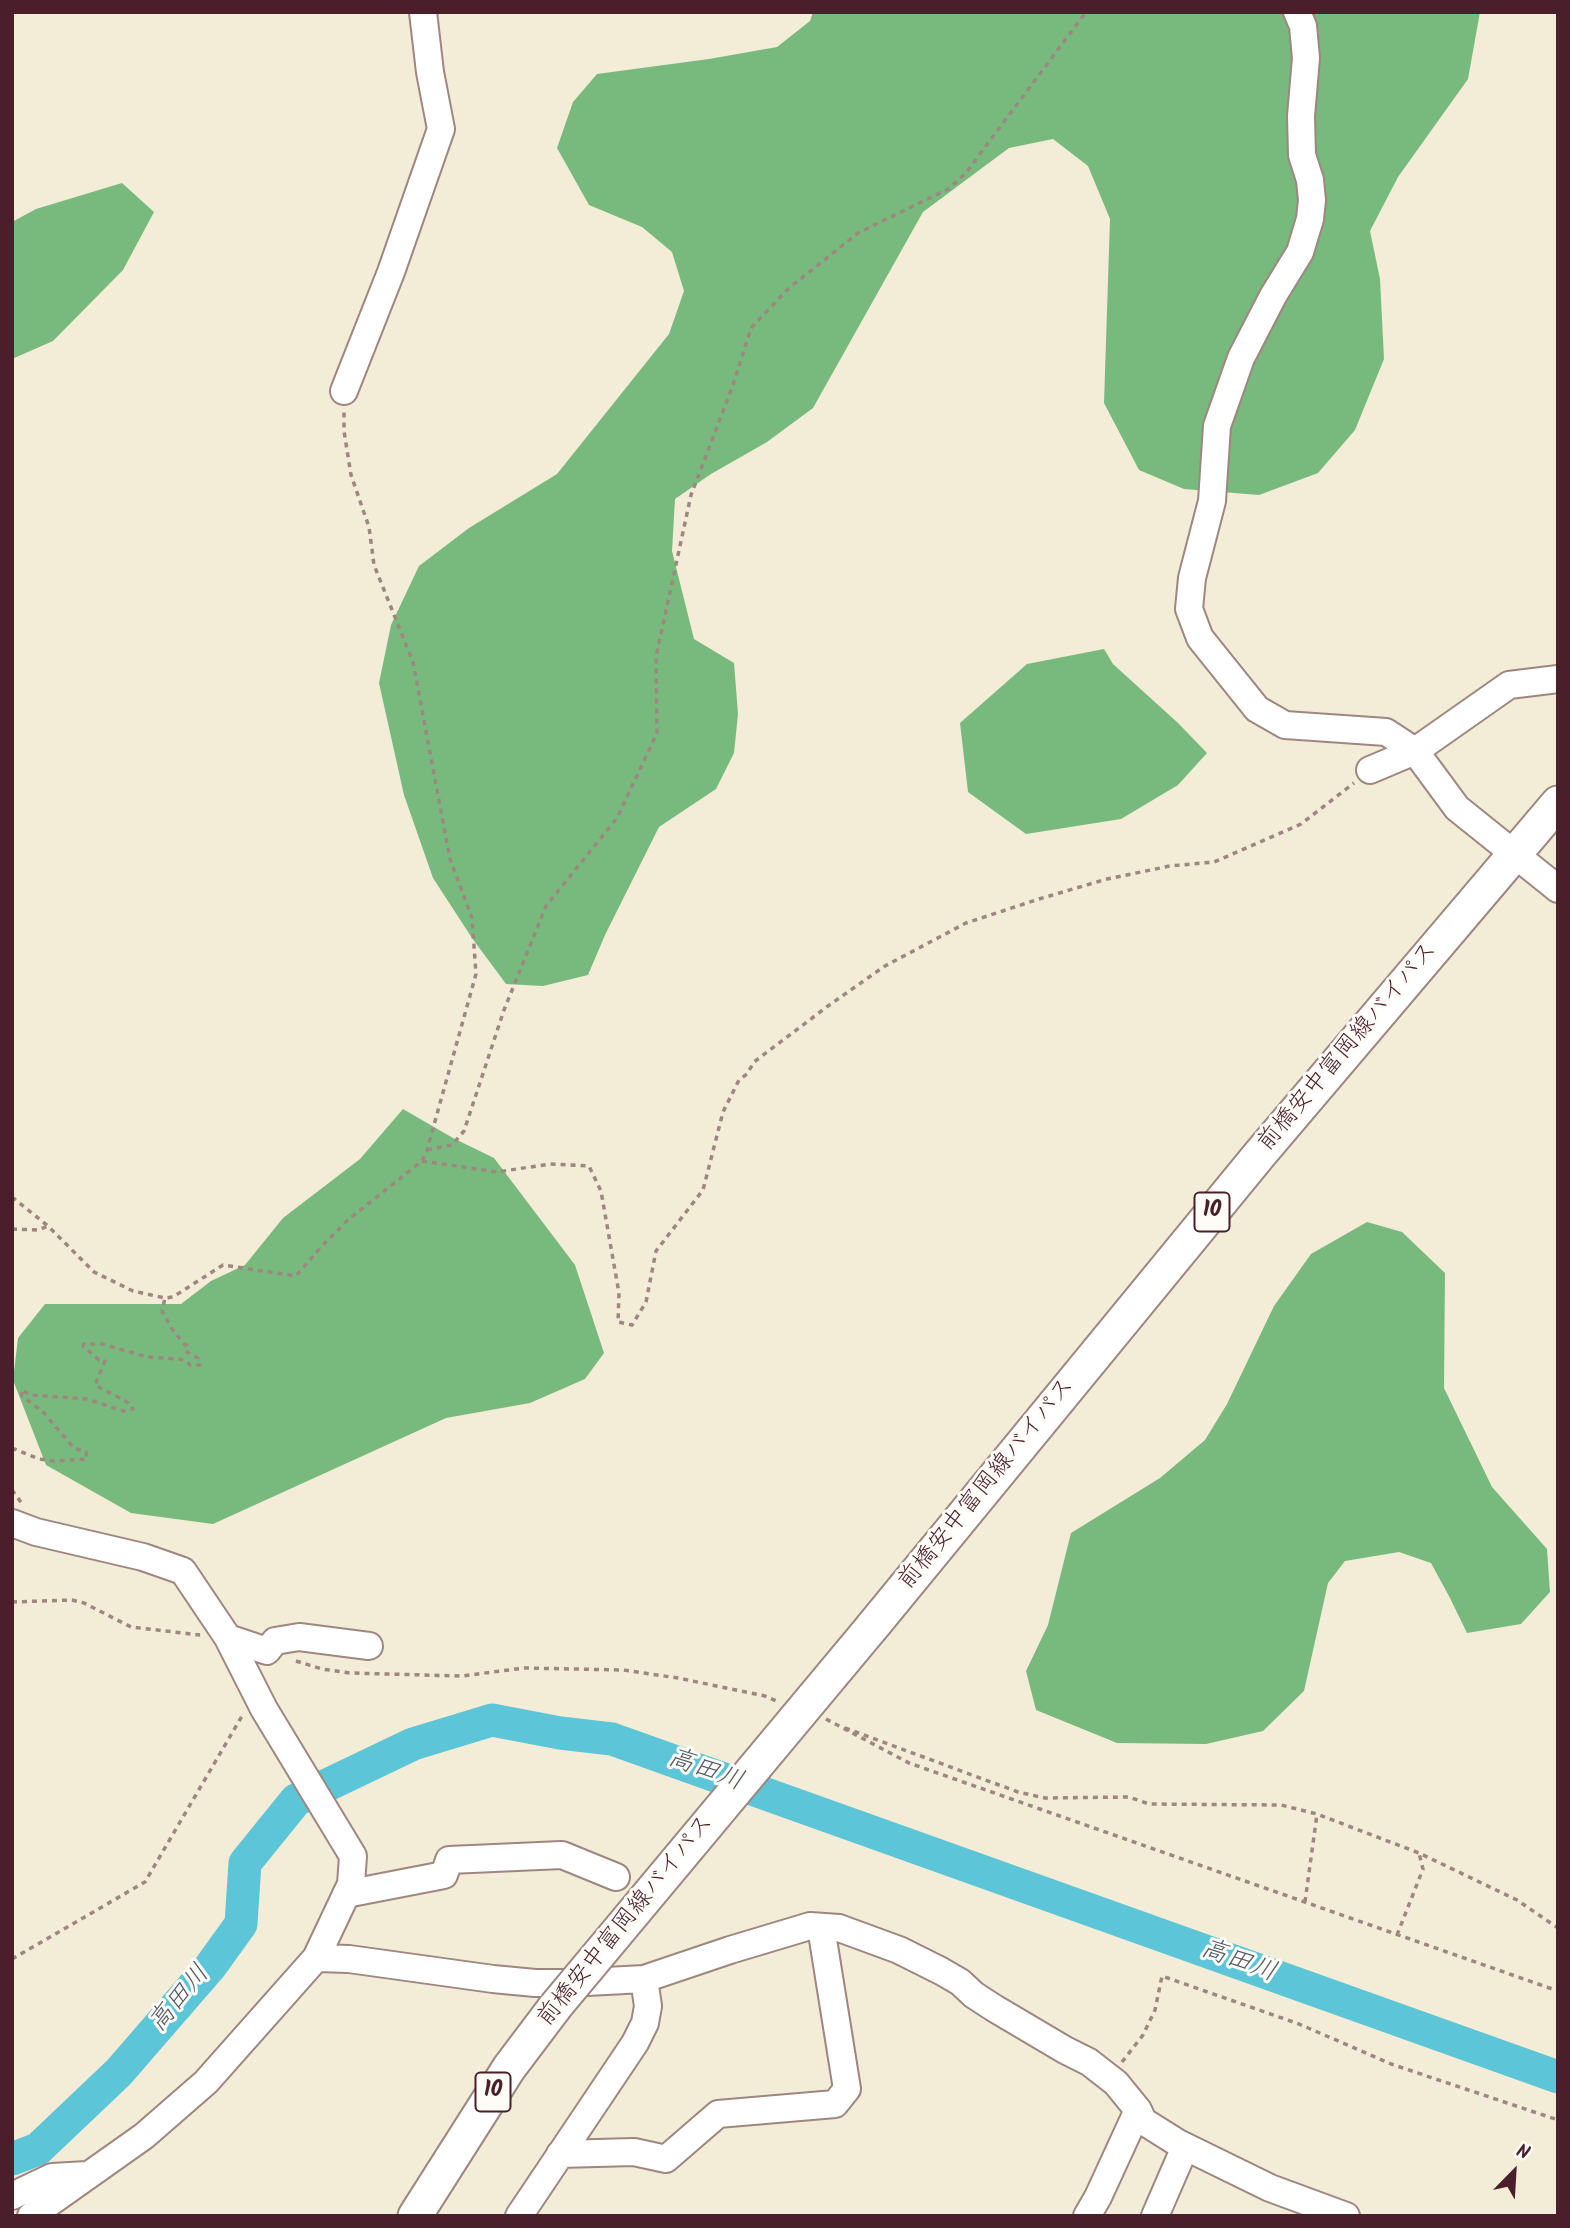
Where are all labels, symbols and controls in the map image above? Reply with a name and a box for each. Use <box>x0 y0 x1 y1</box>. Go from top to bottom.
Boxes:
street label: 前橋安中富岡線バイパス <box>1253 938 1445 1158</box>
road number: 10 <box>1194 1192 1230 1232</box>
street label: 前橋安中富岡線バイパス <box>894 1373 1082 1597</box>
water label: 高田川 <box>663 1744 747 1800</box>
street label: 前橋安中富岡線バイパス <box>533 1810 721 2034</box>
water label: 高田川 <box>1196 1935 1280 1991</box>
water label: 高田川 <box>144 1960 218 2040</box>
road number: 10 <box>476 2072 510 2112</box>
north arrow <box>1479 2137 1549 2207</box>
text: N <box>1511 2137 1534 2169</box>

